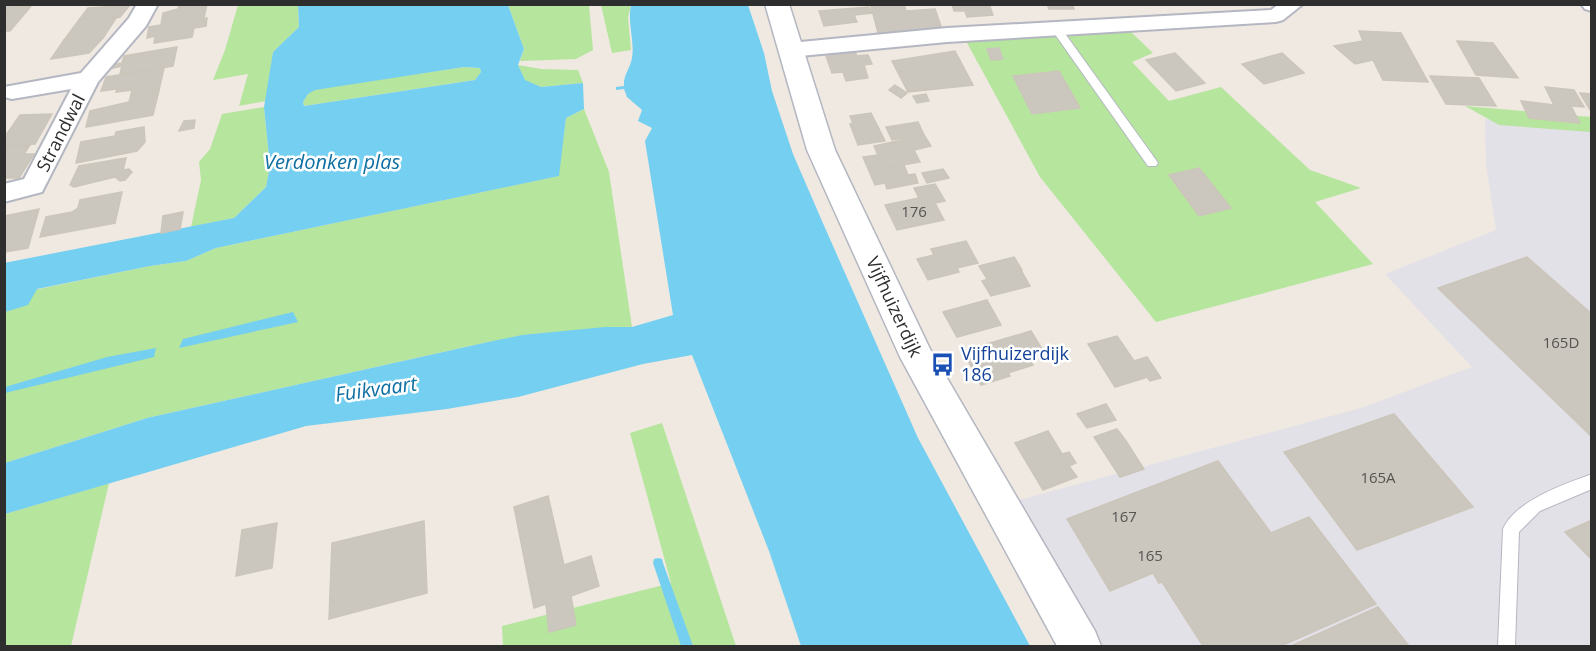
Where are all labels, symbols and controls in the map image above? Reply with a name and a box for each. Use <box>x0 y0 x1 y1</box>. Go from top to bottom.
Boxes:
street label: Strandwal <box>30 90 90 176</box>
water label: Verdonken plas <box>264 148 400 175</box>
house number: 176 <box>901 201 927 221</box>
street label: Vijfhuizerdijk <box>861 253 929 361</box>
house number: 165D <box>1543 332 1579 352</box>
place label: Vijfhuizerdijk 186 <box>961 341 1069 386</box>
bus stop icon: Vijfhuizerdijk 186 <box>930 351 956 377</box>
water label: Fuikvaart <box>333 369 420 408</box>
house number: 165A <box>1360 467 1396 487</box>
house number: 167 <box>1111 506 1137 526</box>
house number: 165 <box>1137 545 1163 565</box>

